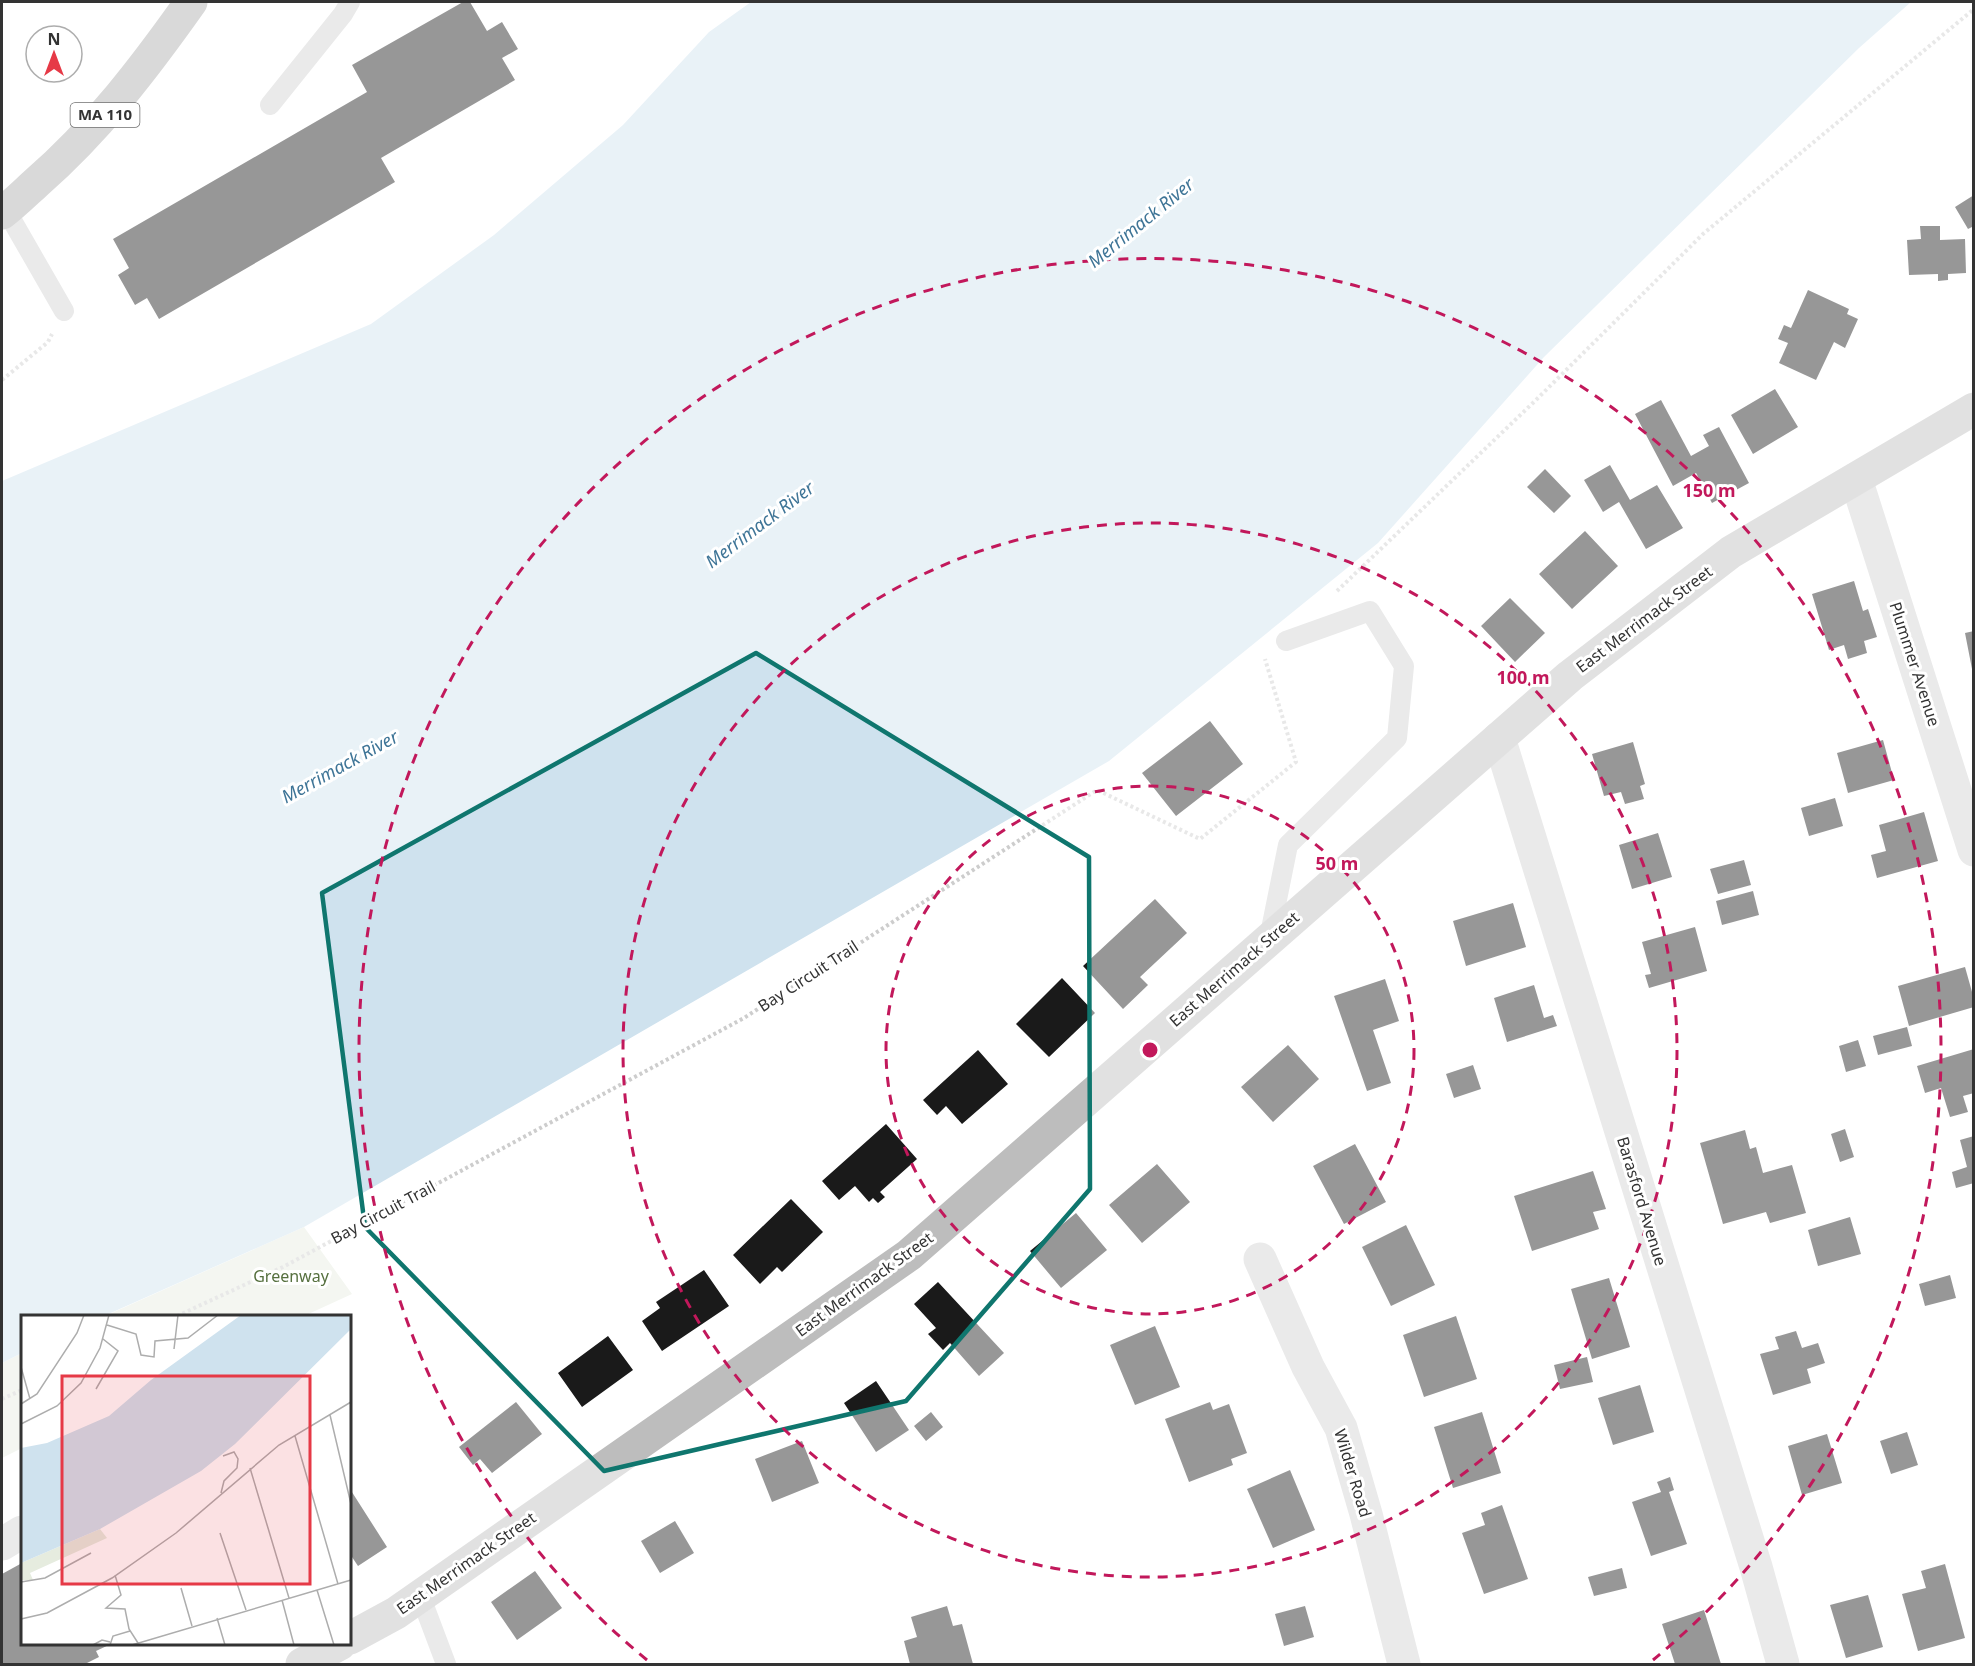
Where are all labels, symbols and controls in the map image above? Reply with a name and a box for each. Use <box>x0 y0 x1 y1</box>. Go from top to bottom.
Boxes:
north arrow <box>24 24 84 84</box>
text: N <box>47 28 61 50</box>
road number: MA 110 <box>70 103 140 127</box>
water label: Merrimack River <box>1082 171 1199 273</box>
water label: Merrimack River <box>700 475 819 573</box>
text: 150 m <box>1682 478 1736 502</box>
street label: East Merrimack Street <box>1571 560 1717 678</box>
street label: Plummer Avenue <box>1885 599 1945 729</box>
text: 100 m <box>1496 665 1550 689</box>
water label: Merrimack River <box>277 724 403 808</box>
text: 50 m <box>1316 851 1358 875</box>
street label: East Merrimack Street <box>1164 906 1304 1032</box>
street label: Bay Circuit Trail <box>754 935 862 1017</box>
centre of rings <box>1140 1040 1160 1060</box>
street label: Barasford Avenue <box>1612 1134 1672 1268</box>
street label: Bay Circuit Trail <box>327 1175 439 1249</box>
street label: East Merrimack Street <box>791 1226 938 1341</box>
park label: Greenway <box>253 1265 330 1287</box>
inset map <box>21 1315 351 1645</box>
street label: Wilder Road <box>1329 1426 1377 1520</box>
street label: East Merrimack Street <box>392 1506 540 1619</box>

